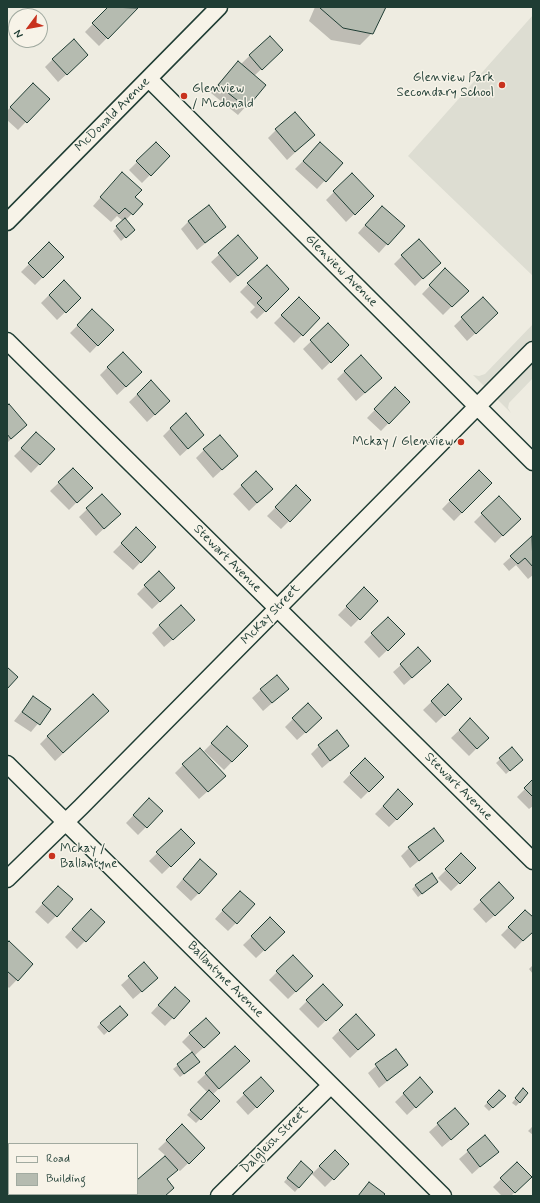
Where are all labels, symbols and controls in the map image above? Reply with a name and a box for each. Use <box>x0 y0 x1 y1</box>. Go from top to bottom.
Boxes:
north arrow <box>8 8 48 48</box>
text: N <box>11 27 27 41</box>
place label: Glenview Park Secondary School <box>397 70 494 101</box>
street label: McDonald Avenue <box>72 74 154 156</box>
marker: Glenview Park Secondary School <box>497 80 507 90</box>
place label: Glenview / Mcdonald <box>192 81 254 112</box>
marker: Glenview / Mcdonald <box>179 91 189 101</box>
street label: Glenview Avenue <box>301 231 381 311</box>
place label: Mckay / Glenview <box>352 434 453 450</box>
marker: Mckay / Glenview <box>456 437 466 447</box>
street label: Stewart Avenue <box>190 522 264 596</box>
street label: McKay Street <box>238 582 304 648</box>
street label: Stewart Avenue <box>421 750 495 824</box>
place label: Mckay / Ballantyne <box>60 841 117 872</box>
marker: Mckay / Ballantyne <box>47 851 57 861</box>
street label: Ballantyne Avenue <box>184 939 266 1021</box>
street label: Dalgleish Street <box>238 1103 312 1177</box>
legend <box>8 1143 138 1195</box>
text: Road <box>46 1151 70 1167</box>
text: Building <box>46 1171 86 1187</box>

